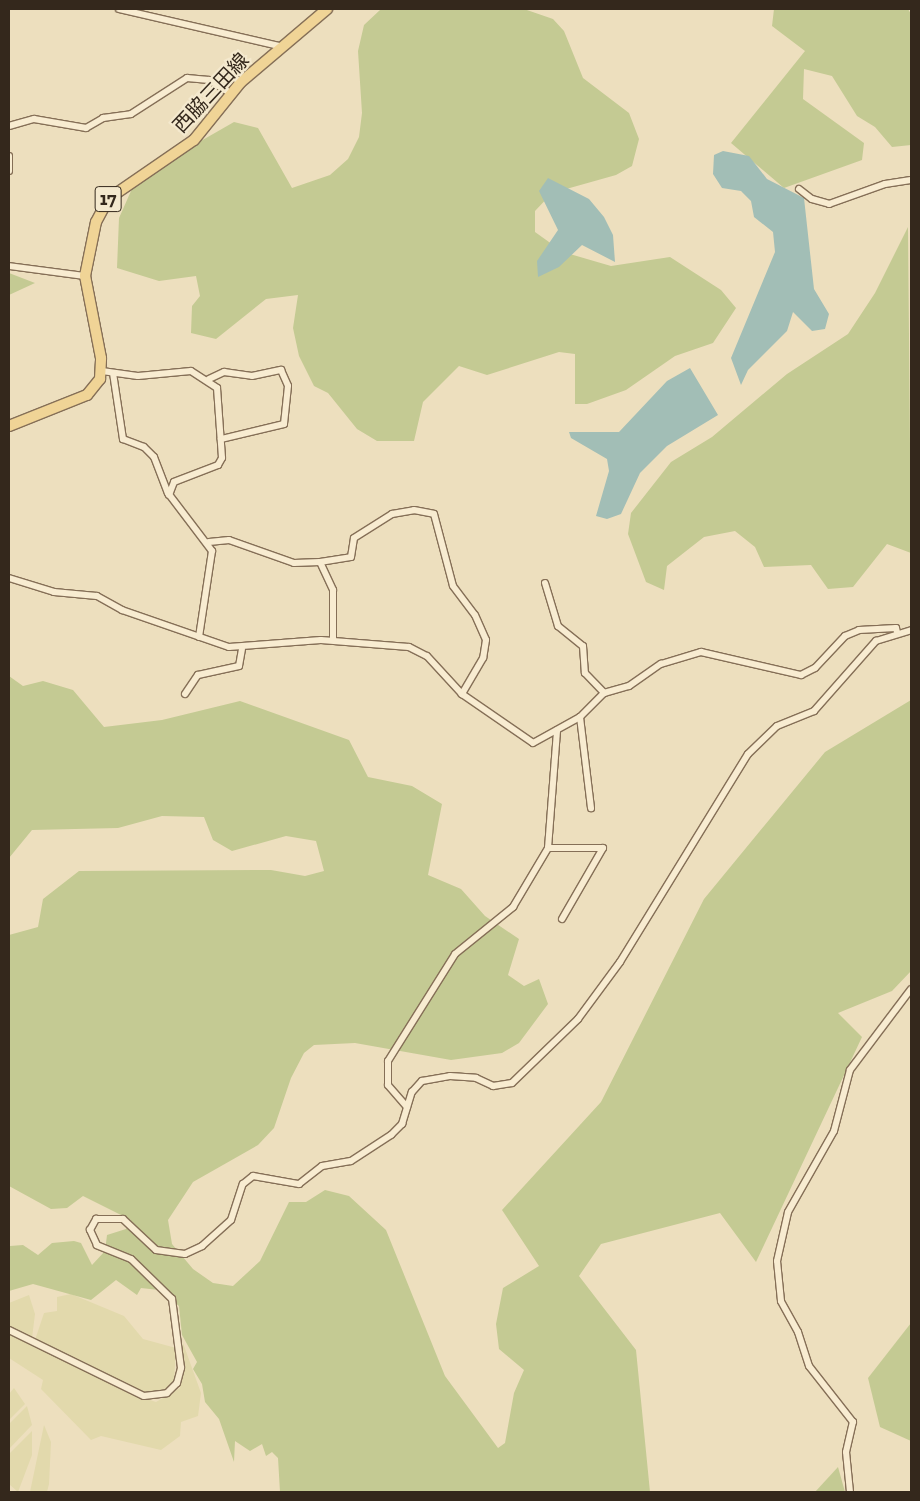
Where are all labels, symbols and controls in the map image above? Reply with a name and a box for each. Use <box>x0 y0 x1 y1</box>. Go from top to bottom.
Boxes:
street label: 西脇三田線 <box>168 48 254 138</box>
road number: 17 <box>94 182 122 215</box>

